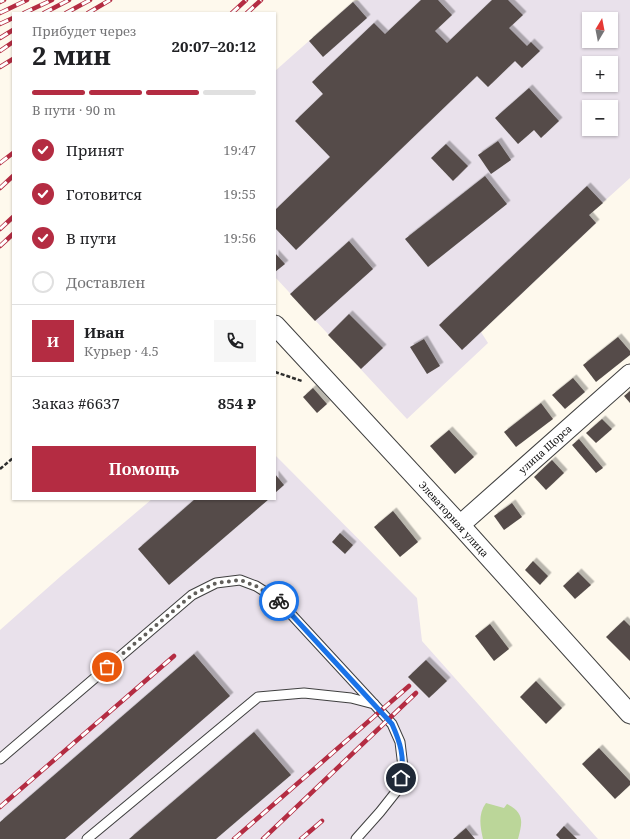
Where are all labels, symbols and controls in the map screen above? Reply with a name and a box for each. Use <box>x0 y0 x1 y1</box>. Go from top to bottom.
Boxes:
north arrow <box>582 12 618 48</box>
map controls <box>582 12 618 136</box>
text: Прибудет через <box>32 22 136 40</box>
text: 20:07–20:12 <box>172 36 256 56</box>
text: 2 мин <box>32 37 111 73</box>
button: + <box>582 56 618 92</box>
button: − <box>582 100 618 136</box>
text: В пути · 90 m <box>32 101 116 119</box>
icon: check <box>32 139 54 161</box>
text: Принят <box>66 140 124 160</box>
text: 19:47 <box>223 141 256 159</box>
icon: check <box>32 183 54 205</box>
text: Готовится <box>66 184 142 204</box>
text: 19:55 <box>223 185 256 203</box>
icon: check <box>32 227 54 249</box>
text: В пути <box>66 228 116 248</box>
text: 19:56 <box>223 229 256 247</box>
text: Доставлен <box>66 272 145 292</box>
button: phone <box>214 320 256 362</box>
text: Иван <box>84 322 124 342</box>
text: И <box>47 331 59 351</box>
text: Курьер · 4.5 <box>84 342 159 360</box>
text: Заказ #6637 <box>32 393 120 413</box>
text: 854 ₽ <box>218 393 256 413</box>
street label: улица Щорса <box>515 421 575 477</box>
button: Помощь <box>32 446 256 492</box>
street label: Элеваторная улица <box>416 478 492 560</box>
courier <box>259 581 299 621</box>
icon: bike <box>268 590 290 612</box>
pin <box>90 650 124 684</box>
icon: bag <box>96 656 118 678</box>
pin <box>384 761 418 795</box>
icon: home <box>390 767 412 789</box>

